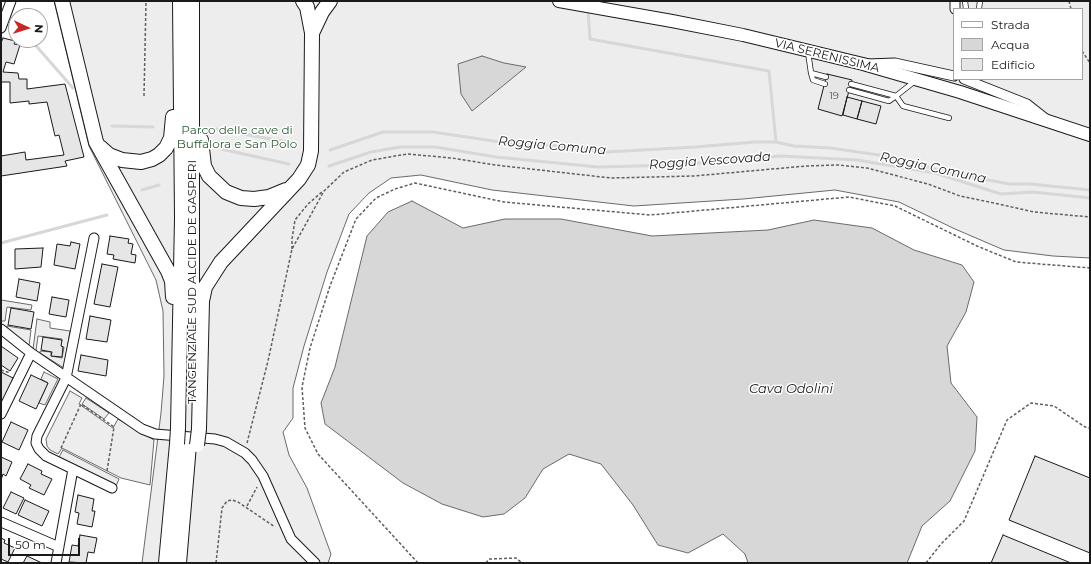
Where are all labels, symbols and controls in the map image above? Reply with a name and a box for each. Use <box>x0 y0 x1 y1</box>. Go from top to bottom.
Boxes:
north arrow <box>8 8 48 48</box>
legend <box>953 8 1083 80</box>
text: Strada <box>991 17 1030 32</box>
text: N <box>32 24 46 34</box>
street label: VIA SERENISSIMA <box>773 36 881 76</box>
text: Acqua <box>991 37 1029 52</box>
text: Edificio <box>991 57 1035 72</box>
house number: 19 <box>829 90 839 102</box>
park label: Parco delle cave di Buffalora e San Polo <box>177 123 297 151</box>
water label: Roggia Comuna <box>497 134 607 158</box>
water label: Roggia Vescovada <box>649 149 771 173</box>
water label: Roggia Comuna <box>878 149 988 187</box>
street label: TANGENZIALE SUD ALCIDE DE GASPERI <box>185 160 199 404</box>
water label: Cava Odolini <box>749 381 833 397</box>
scale bar <box>10 530 82 556</box>
text: 50 m <box>15 537 46 552</box>

